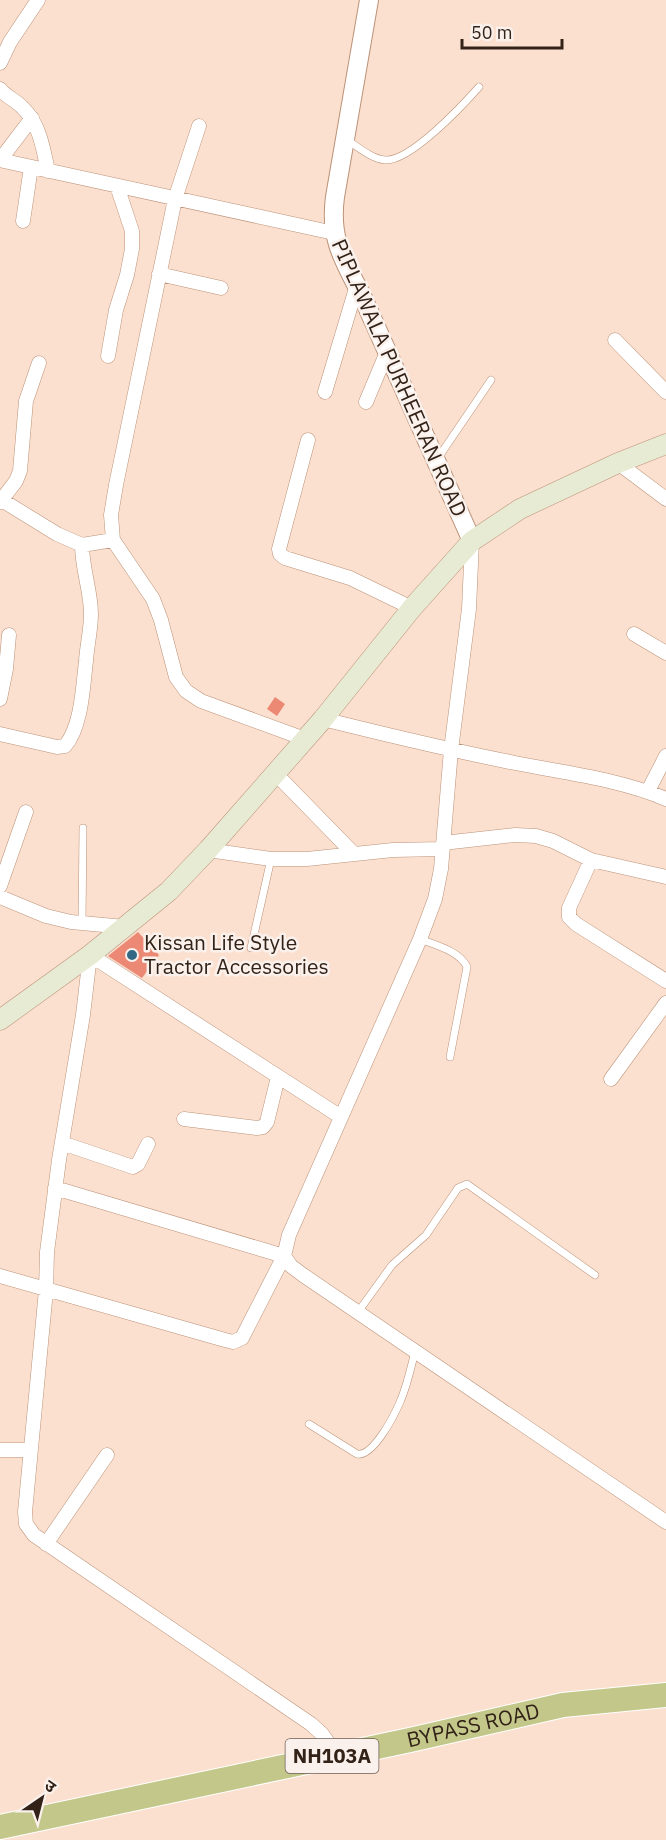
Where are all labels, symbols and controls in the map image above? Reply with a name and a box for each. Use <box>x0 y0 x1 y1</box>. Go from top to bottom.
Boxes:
scale bar <box>462 12 562 50</box>
text: 50 m <box>471 21 513 44</box>
street label: PIPLAWALA PURHEERAN ROAD <box>326 234 474 521</box>
place label: Kissan Life Style Tractor Accessories <box>144 928 329 980</box>
marker: Kissan Life Style Tractor Accessories <box>125 948 139 962</box>
street label: BYPASS ROAD <box>404 1696 542 1753</box>
road number: NH103A <box>286 1739 378 1773</box>
north arrow <box>12 1768 72 1828</box>
text: उ <box>41 1775 61 1797</box>

